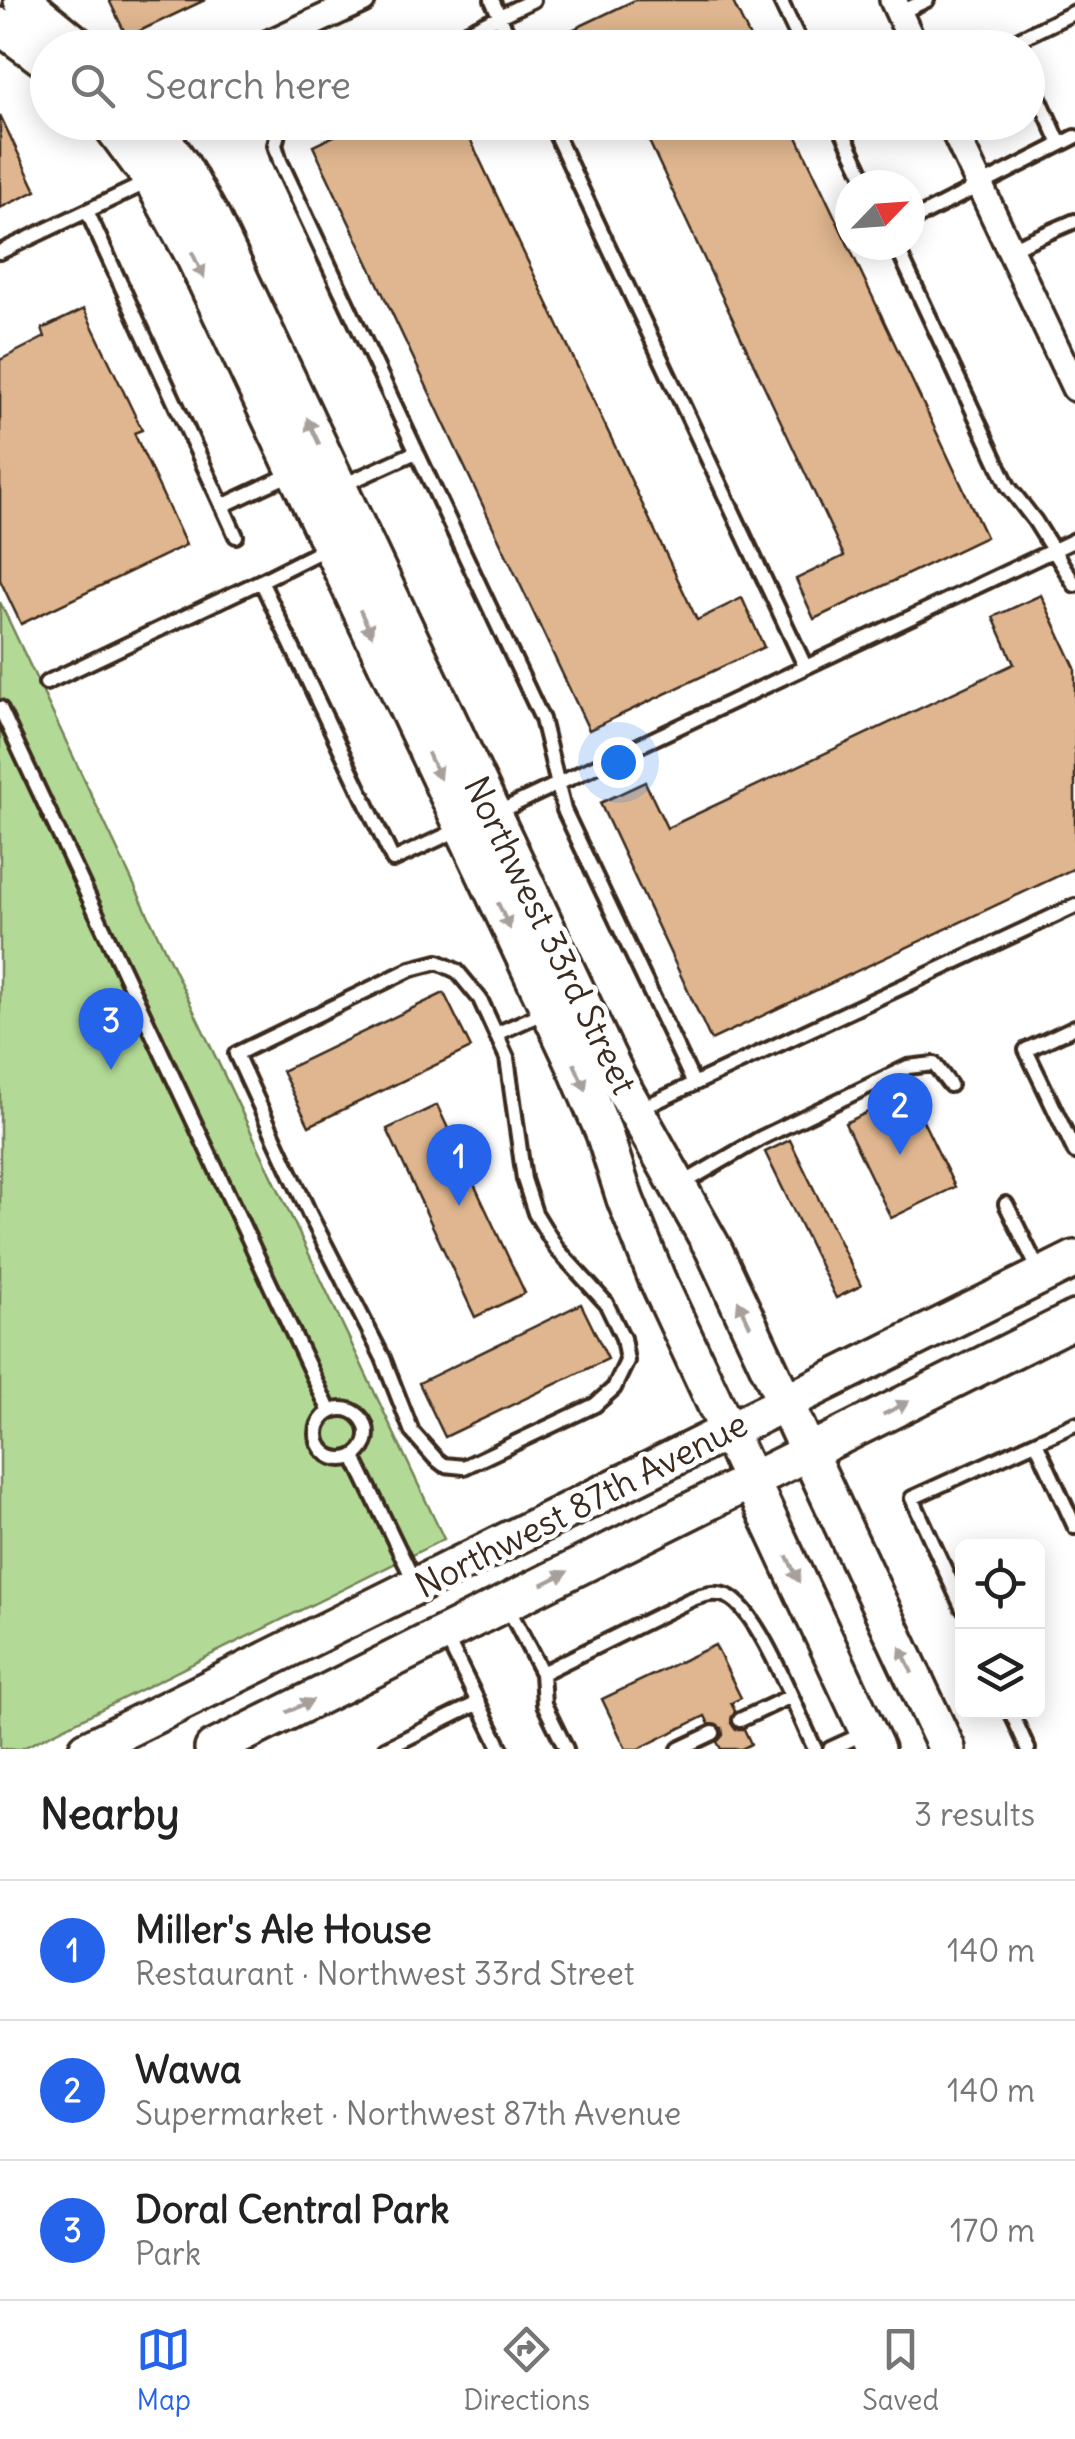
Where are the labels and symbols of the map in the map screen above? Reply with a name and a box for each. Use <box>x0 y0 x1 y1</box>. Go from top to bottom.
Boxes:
north arrow <box>835 170 925 260</box>
one-way arrow <box>189 251 206 280</box>
one-way arrow <box>304 416 321 445</box>
one-way arrow <box>358 609 375 638</box>
your location <box>593 737 644 788</box>
one-way arrow <box>426 752 442 781</box>
street label: Northwest 33rd Street <box>455 769 647 1101</box>
one-way arrow <box>496 902 513 931</box>
pin: 3 <box>78 988 144 1070</box>
one-way arrow <box>572 1062 588 1092</box>
pin: 2 <box>868 1072 932 1155</box>
pin: 1 <box>426 1124 492 1206</box>
one-way arrow <box>736 1298 752 1328</box>
one-way arrow <box>882 1400 911 1417</box>
street label: Northwest 87th Avenue <box>408 1401 754 1607</box>
one-way arrow <box>784 1555 801 1584</box>
one-way arrow <box>541 1570 570 1587</box>
one-way arrow <box>898 1645 914 1675</box>
one-way arrow <box>286 1697 315 1714</box>

